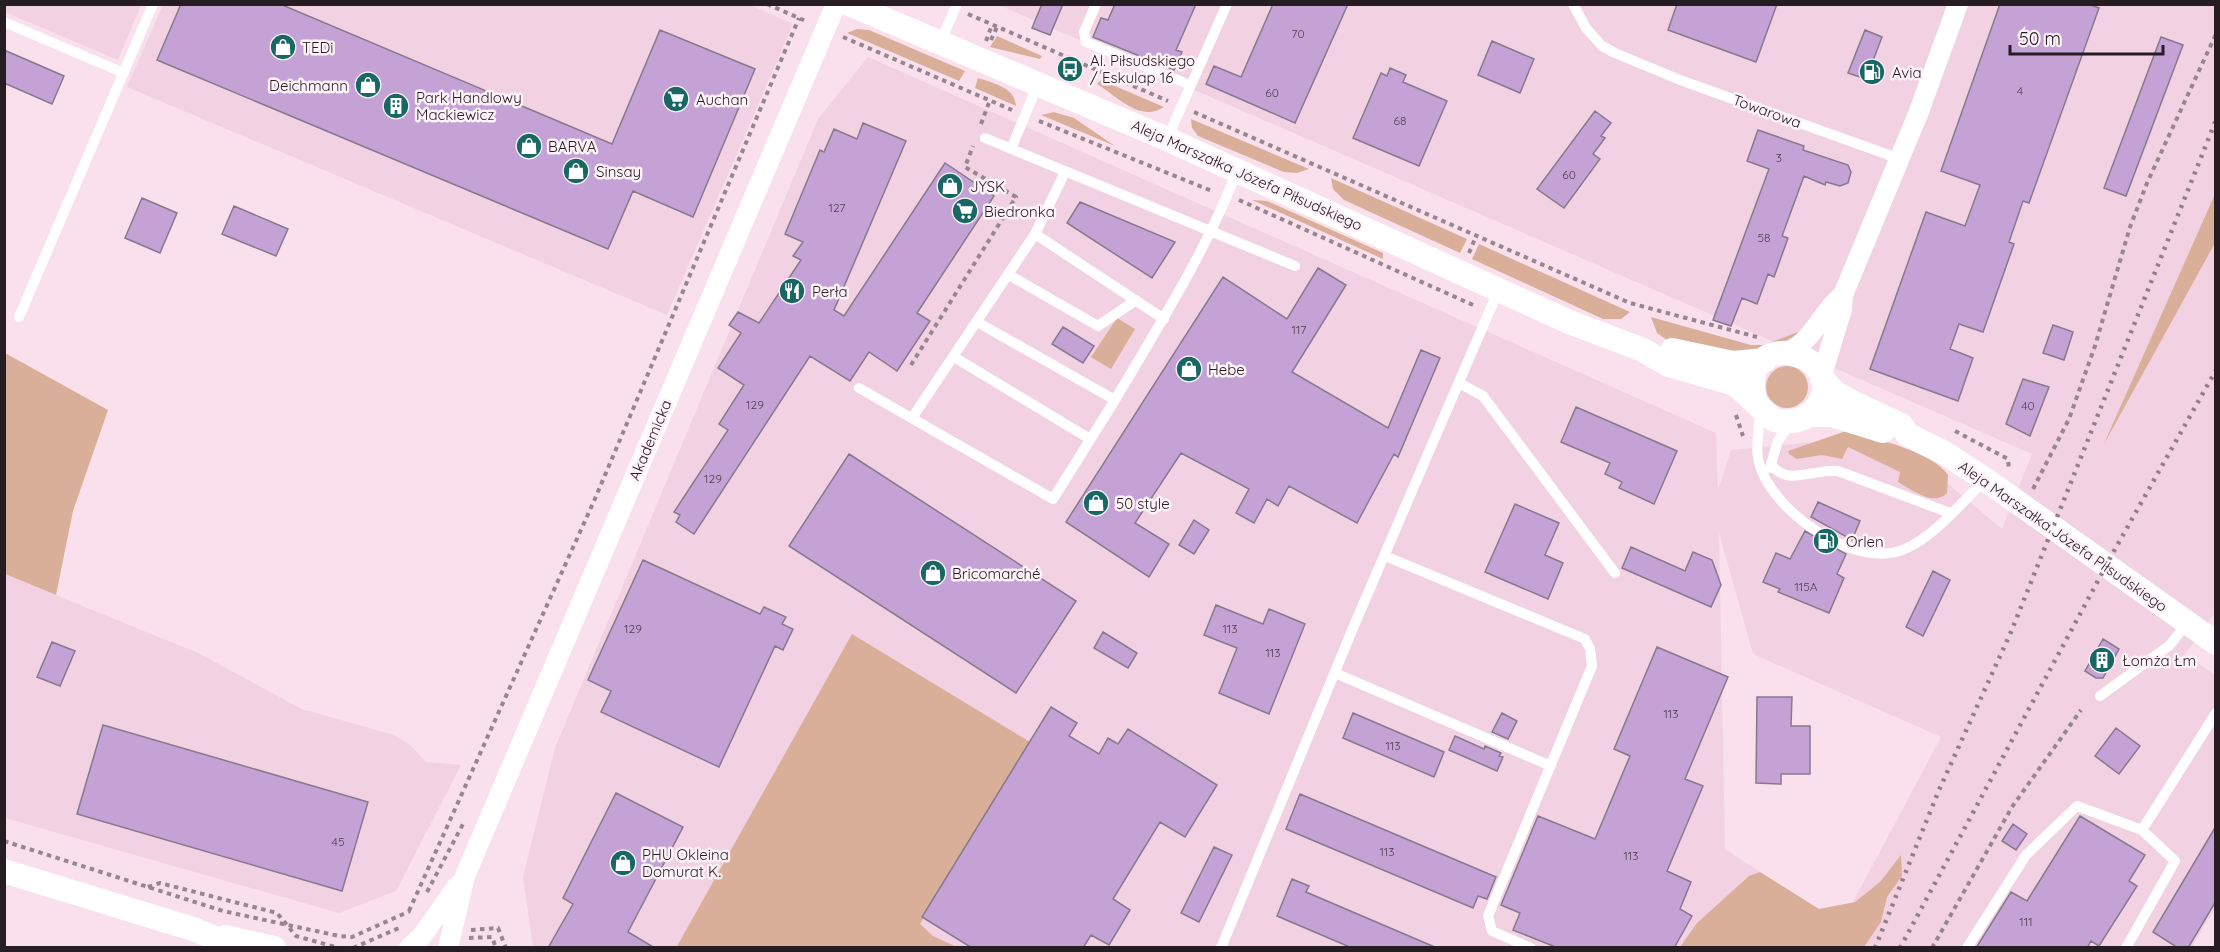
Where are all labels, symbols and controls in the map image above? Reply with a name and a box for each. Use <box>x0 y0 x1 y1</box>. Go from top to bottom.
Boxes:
scale bar <box>2010 18 2163 56</box>
house number: 70 <box>1291 26 1305 41</box>
text: 50 m <box>2019 27 2061 50</box>
shop icon: TEDi <box>268 32 298 62</box>
place label: TEDi <box>302 38 334 57</box>
place label: Al. Piłsudskiego / Eskulap 16 <box>1090 51 1195 87</box>
bus stop icon: Al. Piłsudskiego / Eskulap 16 <box>1055 54 1085 84</box>
fuel station icon: Avia <box>1857 57 1887 87</box>
place label: Avia <box>1892 63 1922 82</box>
shop icon: Deichmann <box>353 70 383 100</box>
place label: Deichmann <box>269 76 348 95</box>
house number: 4 <box>2017 83 2023 98</box>
supermarket icon: Auchan <box>661 84 691 114</box>
house number: 60 <box>1265 85 1279 100</box>
place label: Park Handlowy Mackiewicz <box>416 88 522 124</box>
place label: Auchan <box>696 90 748 109</box>
street label: Towarowa <box>1730 90 1804 132</box>
building icon: Park Handlowy Mackiewicz <box>381 91 411 121</box>
house number: 68 <box>1394 113 1406 128</box>
street label: Aleja Marszałka Józefa Piłsudskiego <box>1129 115 1365 235</box>
shop icon: BARVA <box>514 131 544 161</box>
place label: BARVA <box>548 137 597 156</box>
house number: 3 <box>1776 150 1782 165</box>
shop icon: Sinsay <box>561 156 591 186</box>
place label: Sinsay <box>596 162 641 181</box>
house number: 60 <box>1562 167 1576 182</box>
shop icon: JYSK <box>935 171 965 201</box>
place label: JYSK <box>970 177 1005 196</box>
supermarket icon: Biedronka <box>950 196 980 226</box>
house number: 127 <box>828 200 846 215</box>
place label: Biedronka <box>984 202 1055 221</box>
house number: 58 <box>1757 230 1771 245</box>
restaurant icon: Perła <box>777 276 807 306</box>
place label: Perła <box>812 282 848 301</box>
house number: 117 <box>1291 322 1307 337</box>
shop icon: Hebe <box>1174 354 1204 384</box>
place label: Hebe <box>1208 360 1245 379</box>
street label: Akademicka <box>624 397 676 483</box>
house number: 129 <box>746 397 764 412</box>
house number: 40 <box>2021 398 2035 413</box>
street label: Aleja Marszałka Józefa Piłsudskiego <box>1955 456 2171 616</box>
house number: 129 <box>704 471 722 486</box>
shop icon: 50 style <box>1081 488 1111 518</box>
place label: 50 style <box>1116 494 1170 513</box>
fuel station icon: Orlen <box>1811 526 1841 556</box>
place label: Orlen <box>1846 532 1884 551</box>
shop icon: Bricomarché <box>918 558 948 588</box>
place label: Bricomarché <box>952 564 1041 583</box>
house number: 115A <box>1794 579 1818 594</box>
house number: 129 <box>624 621 642 636</box>
house number: 113 <box>1222 621 1238 636</box>
house number: 113 <box>1265 645 1281 660</box>
building icon: Łomża Łm <box>2087 645 2117 675</box>
place label: Łomża Łm <box>2122 651 2196 670</box>
house number: 113 <box>1663 706 1679 721</box>
house number: 113 <box>1385 738 1401 753</box>
house number: 45 <box>332 834 344 849</box>
house number: 113 <box>1379 844 1395 859</box>
place label: PHU Okleina Domurat K. <box>642 845 729 881</box>
shop icon: PHU Okleina Domurat K. <box>608 848 638 878</box>
house number: 113 <box>1623 848 1639 863</box>
house number: 111 <box>2019 914 2033 929</box>

